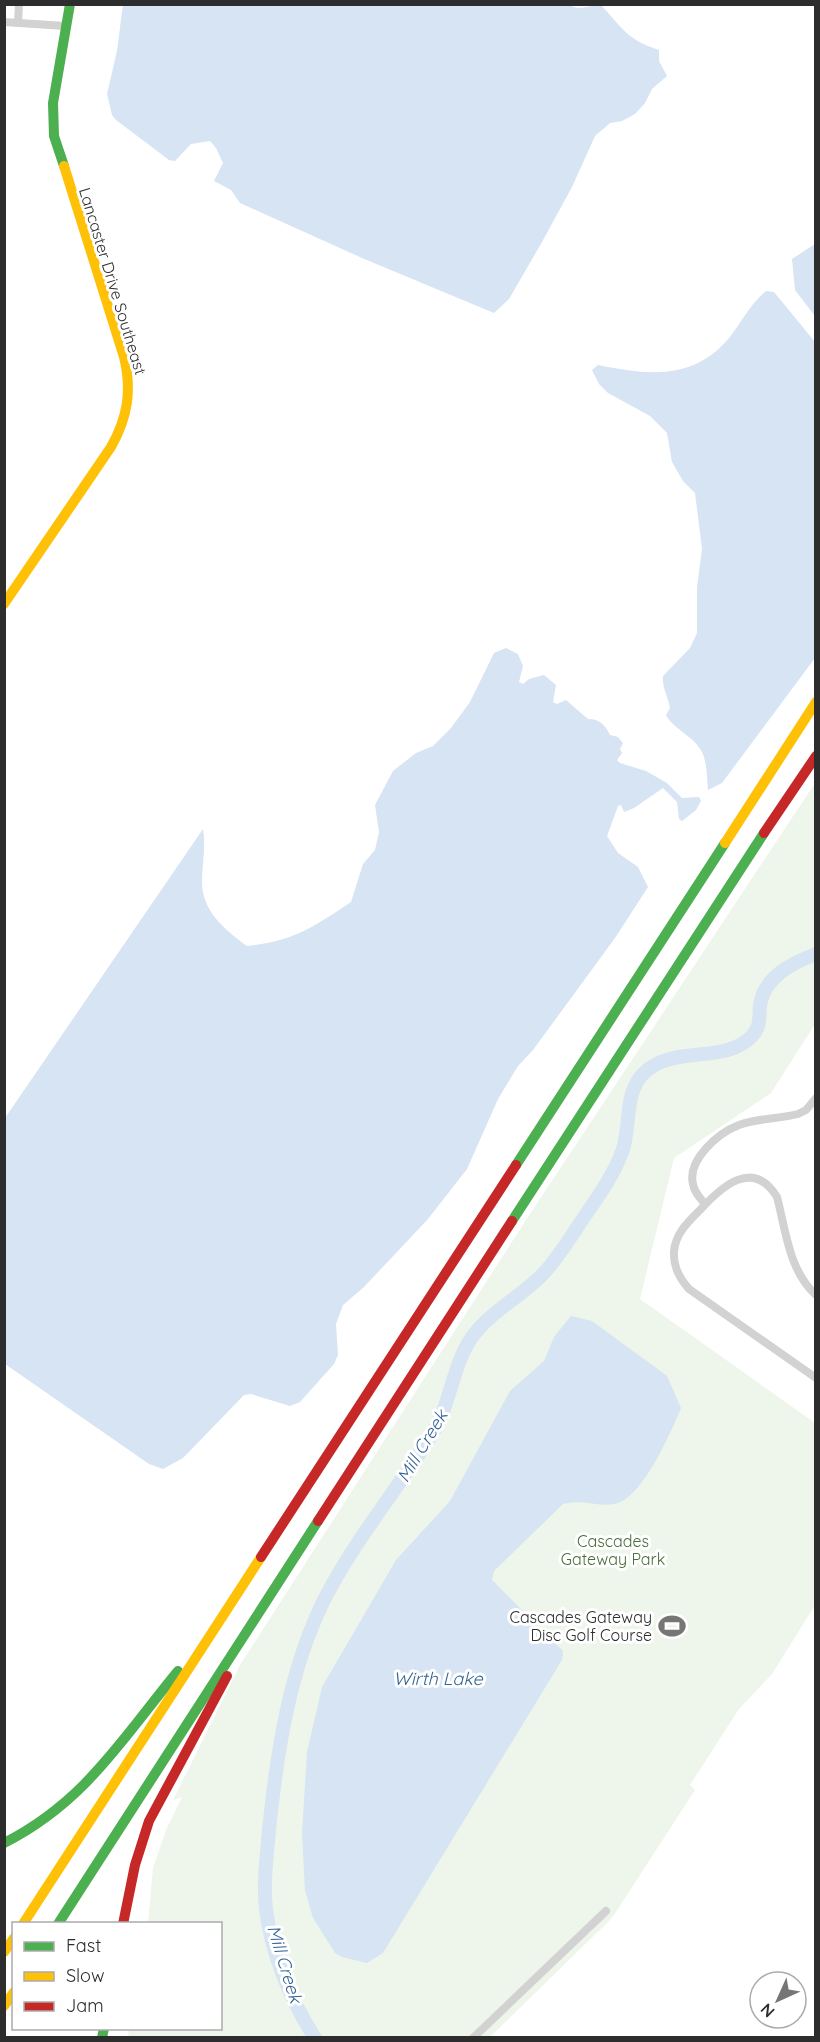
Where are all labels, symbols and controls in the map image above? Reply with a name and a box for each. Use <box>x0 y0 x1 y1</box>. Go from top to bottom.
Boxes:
street label: Lancaster Drive Southeast <box>75 185 151 377</box>
water label: Mill Creek <box>391 1405 453 1486</box>
park label: Cascades Gateway Park <box>561 1531 665 1569</box>
place label: Cascades Gateway Disc Golf Course <box>509 1607 652 1645</box>
sports icon: Cascades Gateway Disc Golf Course <box>657 1611 687 1641</box>
water label: Wirth Lake <box>393 1667 483 1690</box>
legend <box>12 1922 222 2030</box>
water label: Mill Creek <box>262 1922 308 2007</box>
text: Fast <box>66 1934 101 1957</box>
text: Slow <box>66 1964 104 1987</box>
north arrow <box>748 1970 808 2030</box>
text: Jam <box>66 1994 104 2017</box>
text: N <box>756 1999 779 2022</box>

